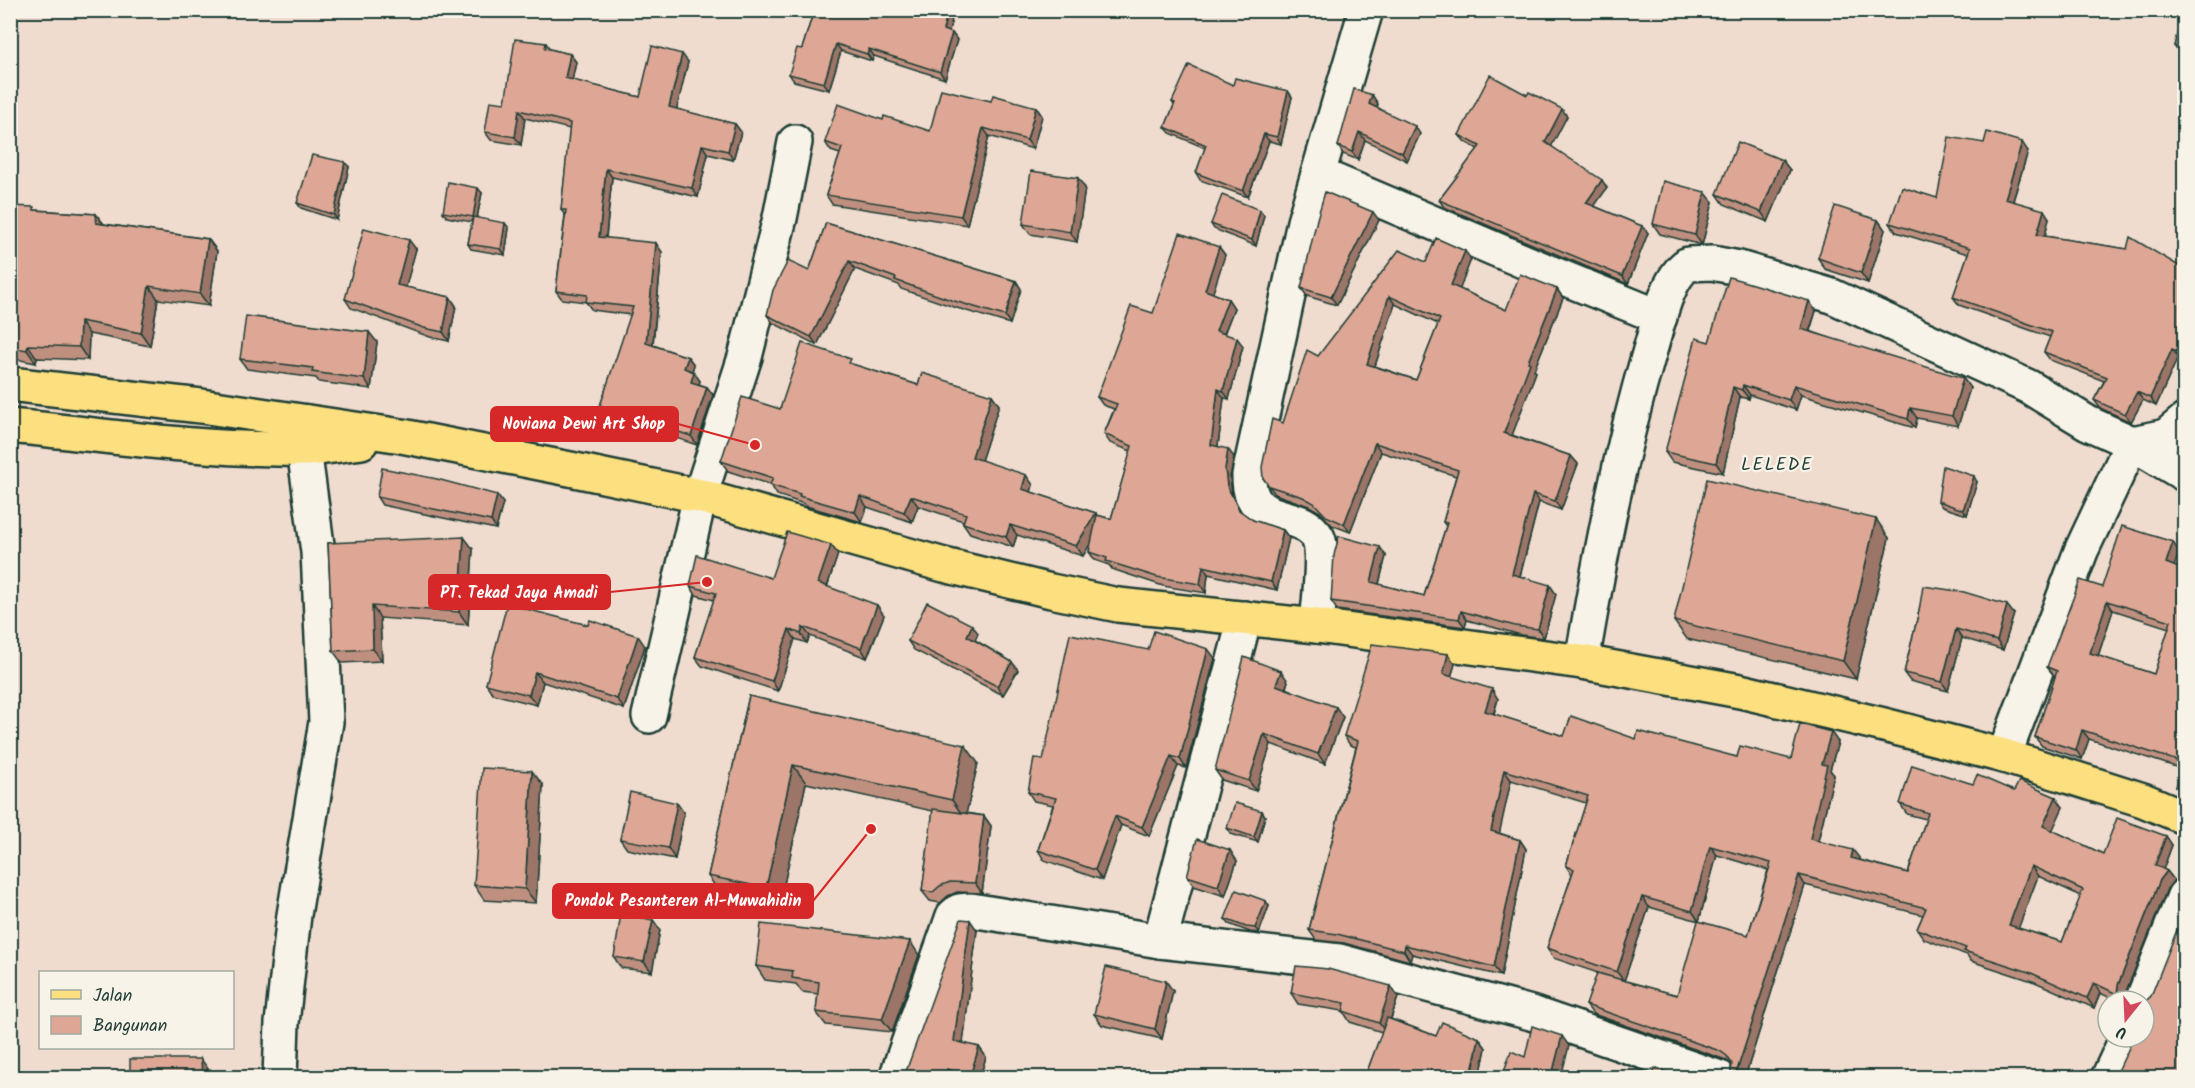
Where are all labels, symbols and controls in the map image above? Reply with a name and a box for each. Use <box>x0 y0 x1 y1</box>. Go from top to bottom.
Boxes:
callout: Noviana Dewi Art Shop <box>491 407 678 441</box>
text: Noviana Dewi Art Shop <box>503 412 666 437</box>
district label: LELEDE <box>1741 451 1813 480</box>
callout: PT. Tekad Jaya Amadi <box>429 575 610 609</box>
text: PT. Tekad Jaya Amadi <box>440 581 599 606</box>
callout: Pondok Pesanteren Al-Muwahidin <box>553 884 813 918</box>
text: Pondok Pesanteren Al-Muwahidin <box>565 889 801 914</box>
legend <box>39 971 234 1049</box>
text: Jalan <box>93 982 132 1011</box>
north arrow <box>2096 989 2156 1049</box>
text: Bangunan <box>93 1012 167 1041</box>
text: U <box>2113 1018 2130 1045</box>

